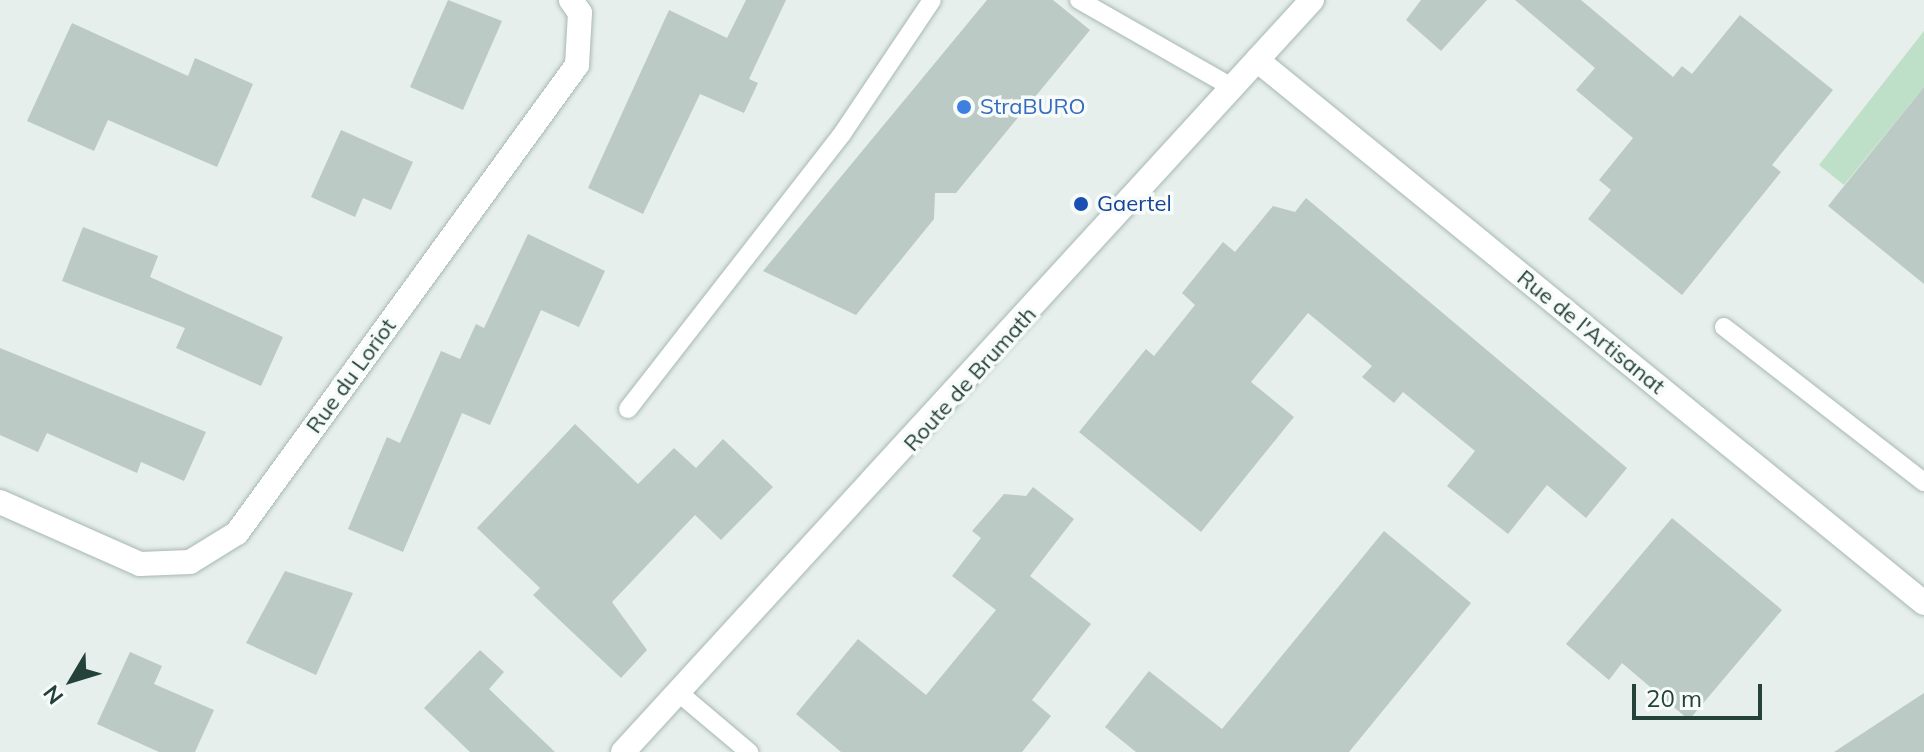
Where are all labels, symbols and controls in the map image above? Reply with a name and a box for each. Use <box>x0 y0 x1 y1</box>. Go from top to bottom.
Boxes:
place label: StraBURO <box>980 94 1086 120</box>
marker: StraBURO <box>955 98 973 116</box>
place label: Gaertel <box>1097 191 1172 217</box>
marker: Gaertel <box>1072 195 1090 213</box>
street label: Rue de l'Artisanat <box>1512 264 1670 400</box>
street label: Route de Brumath <box>898 301 1042 457</box>
street label: Rue du Loriot <box>301 314 401 438</box>
north arrow <box>32 640 112 720</box>
scale bar <box>1636 668 1766 718</box>
text: N <box>37 680 69 710</box>
text: 20 m <box>1646 683 1702 713</box>

